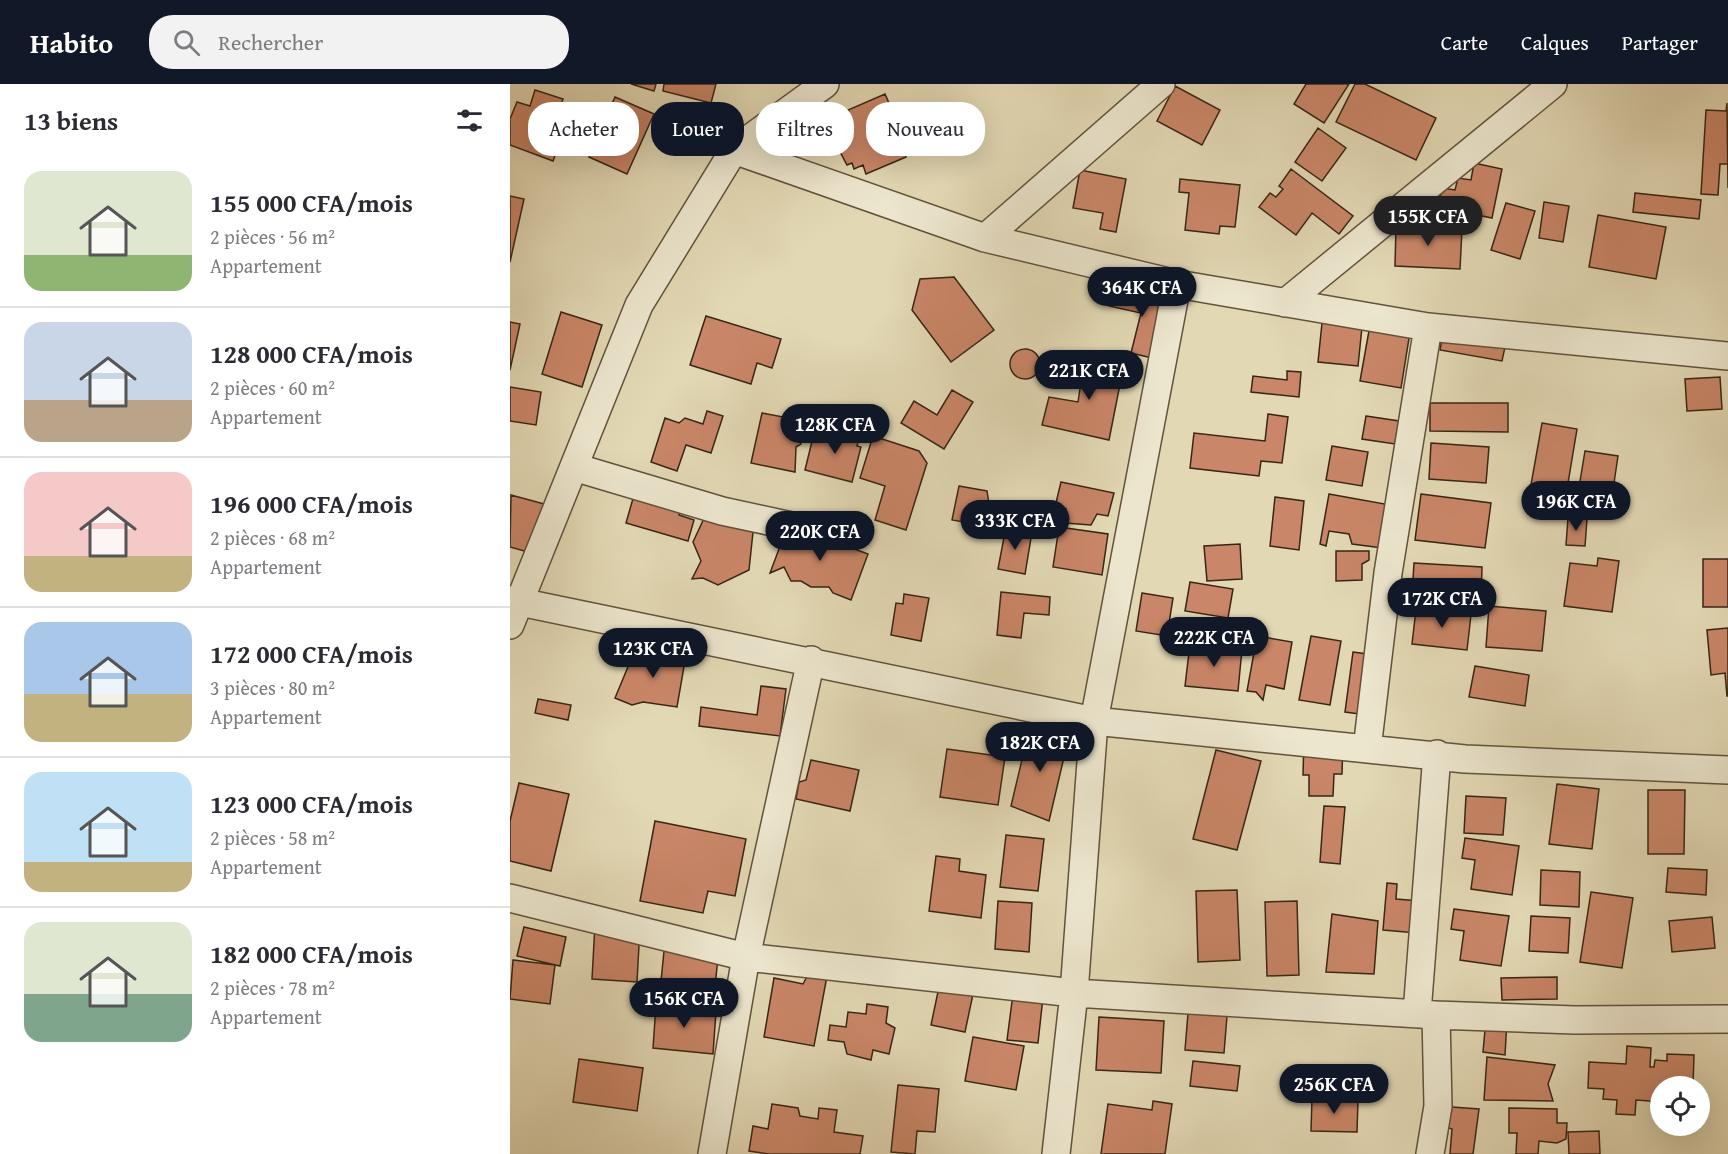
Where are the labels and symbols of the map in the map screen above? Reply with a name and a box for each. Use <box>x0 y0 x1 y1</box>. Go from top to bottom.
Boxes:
pin: 155K CFA <box>1366 196 1490 247</box>
pin: 364K CFA <box>1080 267 1204 318</box>
pin: 221K CFA <box>1027 350 1151 401</box>
pin: 128K CFA <box>773 404 897 455</box>
pin: 196K CFA <box>1514 481 1638 532</box>
pin: 333K CFA <box>953 500 1077 551</box>
pin: 220K CFA <box>758 511 882 562</box>
pin: 172K CFA <box>1380 578 1504 629</box>
pin: 222K CFA <box>1152 617 1276 668</box>
pin: 123K CFA <box>591 628 715 679</box>
pin: 182K CFA <box>978 722 1102 773</box>
pin: 156K CFA <box>622 978 746 1029</box>
pin: 256K CFA <box>1272 1064 1396 1115</box>

